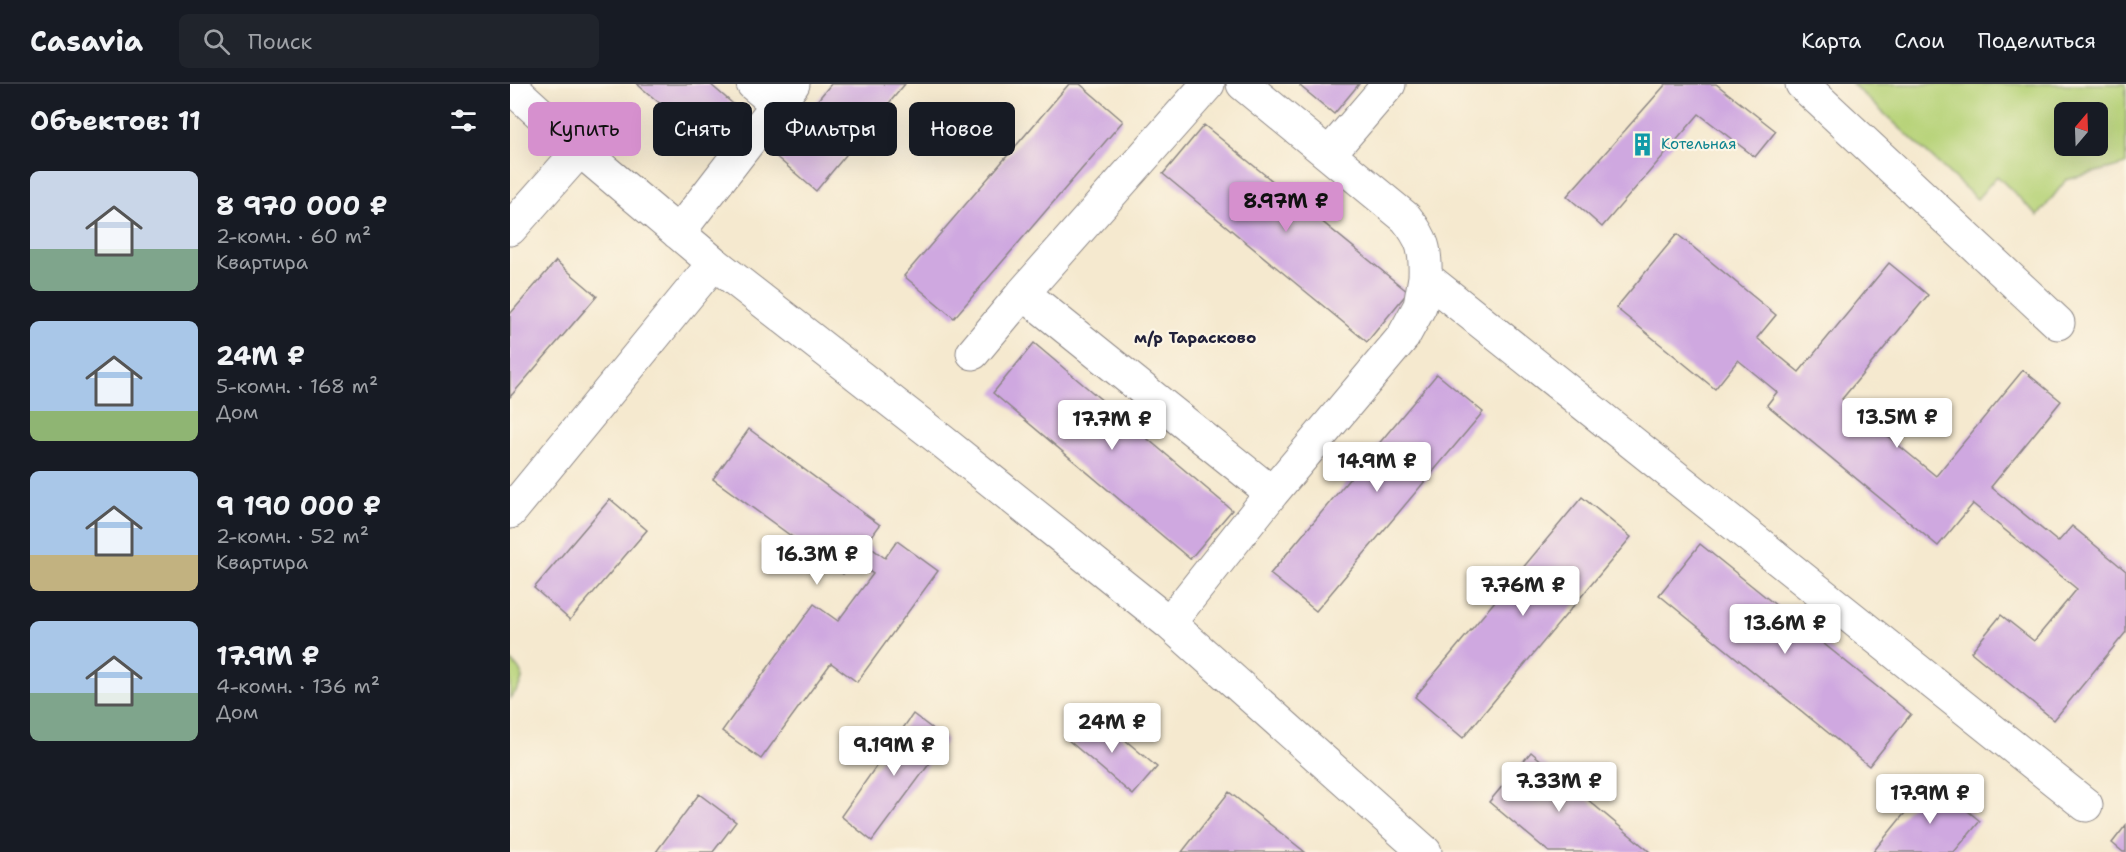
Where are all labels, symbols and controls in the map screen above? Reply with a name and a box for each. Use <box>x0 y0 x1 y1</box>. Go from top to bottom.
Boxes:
search box <box>179 14 599 68</box>
text: Casavia <box>30 22 143 60</box>
icon: search <box>200 25 233 58</box>
text: Поиск <box>248 27 312 56</box>
text: Карта <box>1801 27 1861 55</box>
text: Слои <box>1894 27 1945 55</box>
text: Поделиться <box>1978 27 2096 55</box>
chip: Купить <box>528 102 641 156</box>
chip: Снять <box>653 102 752 156</box>
chip: Фильтры <box>764 102 897 156</box>
chip: Новое <box>909 102 1015 156</box>
north arrow <box>2054 102 2108 156</box>
map controls <box>2054 102 2108 156</box>
text: Объектов: 11 <box>30 103 201 138</box>
icon: filters <box>447 104 480 137</box>
building icon: Котельная <box>1630 131 1656 157</box>
place label: Котельная <box>1661 134 1736 154</box>
pin: 8.97M ₽ <box>1231 182 1341 233</box>
text: 8 970 000 ₽ <box>216 188 388 223</box>
text: 8.97M ₽ <box>1243 188 1329 214</box>
icon: home <box>78 195 150 267</box>
text: 2-комн. · 60 m² <box>216 223 371 249</box>
text: Квартира <box>216 249 308 275</box>
district label: м/р Тарасково <box>1134 327 1256 348</box>
text: 24M ₽ <box>216 338 305 373</box>
icon: home <box>78 345 150 417</box>
text: 5-комн. · 168 m² <box>216 373 378 399</box>
pin: 13.5M ₽ <box>1842 398 1952 449</box>
text: Дом <box>216 399 258 425</box>
pin: 17.7M ₽ <box>1057 400 1167 451</box>
text: 13.5M ₽ <box>1856 404 1938 430</box>
text: 17.7M ₽ <box>1072 406 1152 432</box>
pin: 14.9M ₽ <box>1322 442 1432 493</box>
text: 14.9M ₽ <box>1337 448 1417 474</box>
text: 9 190 000 ₽ <box>216 488 381 523</box>
icon: home <box>78 495 150 567</box>
text: 2-комн. · 52 m² <box>216 523 369 549</box>
pin: 16.3M ₽ <box>762 535 872 586</box>
text: 16.3M ₽ <box>775 541 859 567</box>
text: Квартира <box>216 549 308 575</box>
pin: 7.76M ₽ <box>1468 566 1578 617</box>
text: 7.76M ₽ <box>1481 572 1565 598</box>
pin: 13.6M ₽ <box>1730 604 1840 655</box>
text: 13.6M ₽ <box>1744 610 1826 636</box>
text: 17.9M ₽ <box>216 638 320 673</box>
icon: home <box>78 645 150 717</box>
text: 4-комн. · 136 m² <box>216 673 380 699</box>
text: Дом <box>216 699 258 725</box>
pin: 24M ₽ <box>1070 703 1154 754</box>
text: 24M ₽ <box>1078 709 1146 735</box>
pin: 9.19M ₽ <box>839 726 949 777</box>
text: 9.19M ₽ <box>853 732 935 758</box>
pin: 7.33M ₽ <box>1504 762 1614 813</box>
text: 7.33M ₽ <box>1516 768 1602 794</box>
pin: 17.9M ₽ <box>1875 774 1985 825</box>
text: 17.9M ₽ <box>1890 780 1970 806</box>

